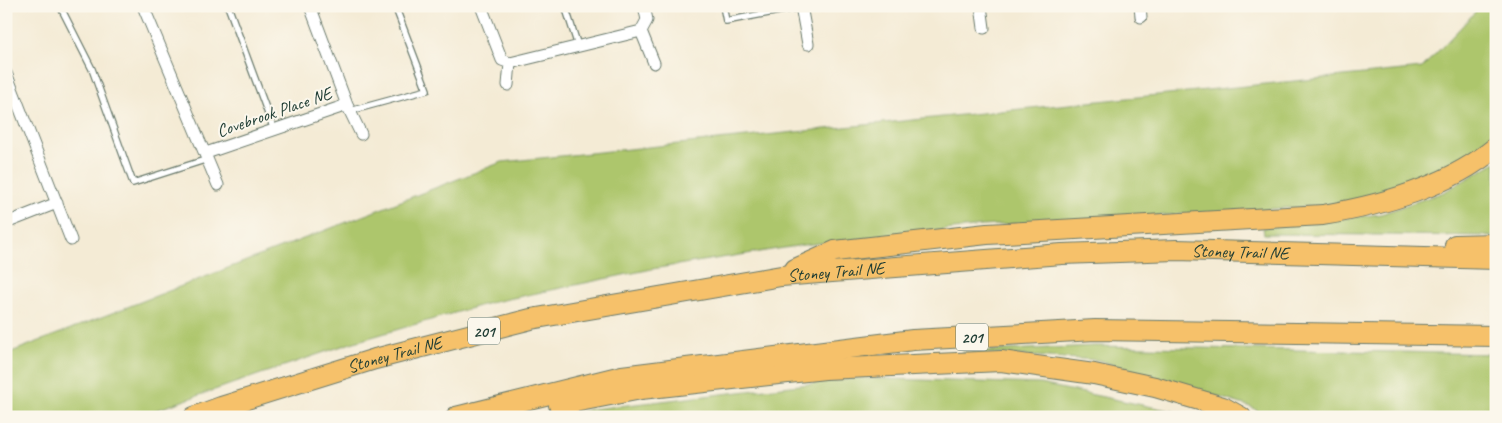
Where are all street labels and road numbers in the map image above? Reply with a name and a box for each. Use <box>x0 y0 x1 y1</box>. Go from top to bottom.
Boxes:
street label: Covebrook Place NE <box>214 81 337 142</box>
street label: Stoney Trail NE <box>1191 239 1292 264</box>
street label: Stoney Trail NE <box>787 257 888 286</box>
road number: 201 <box>468 318 500 344</box>
road number: 201 <box>956 324 988 351</box>
street label: Stoney Trail NE <box>344 331 446 378</box>

